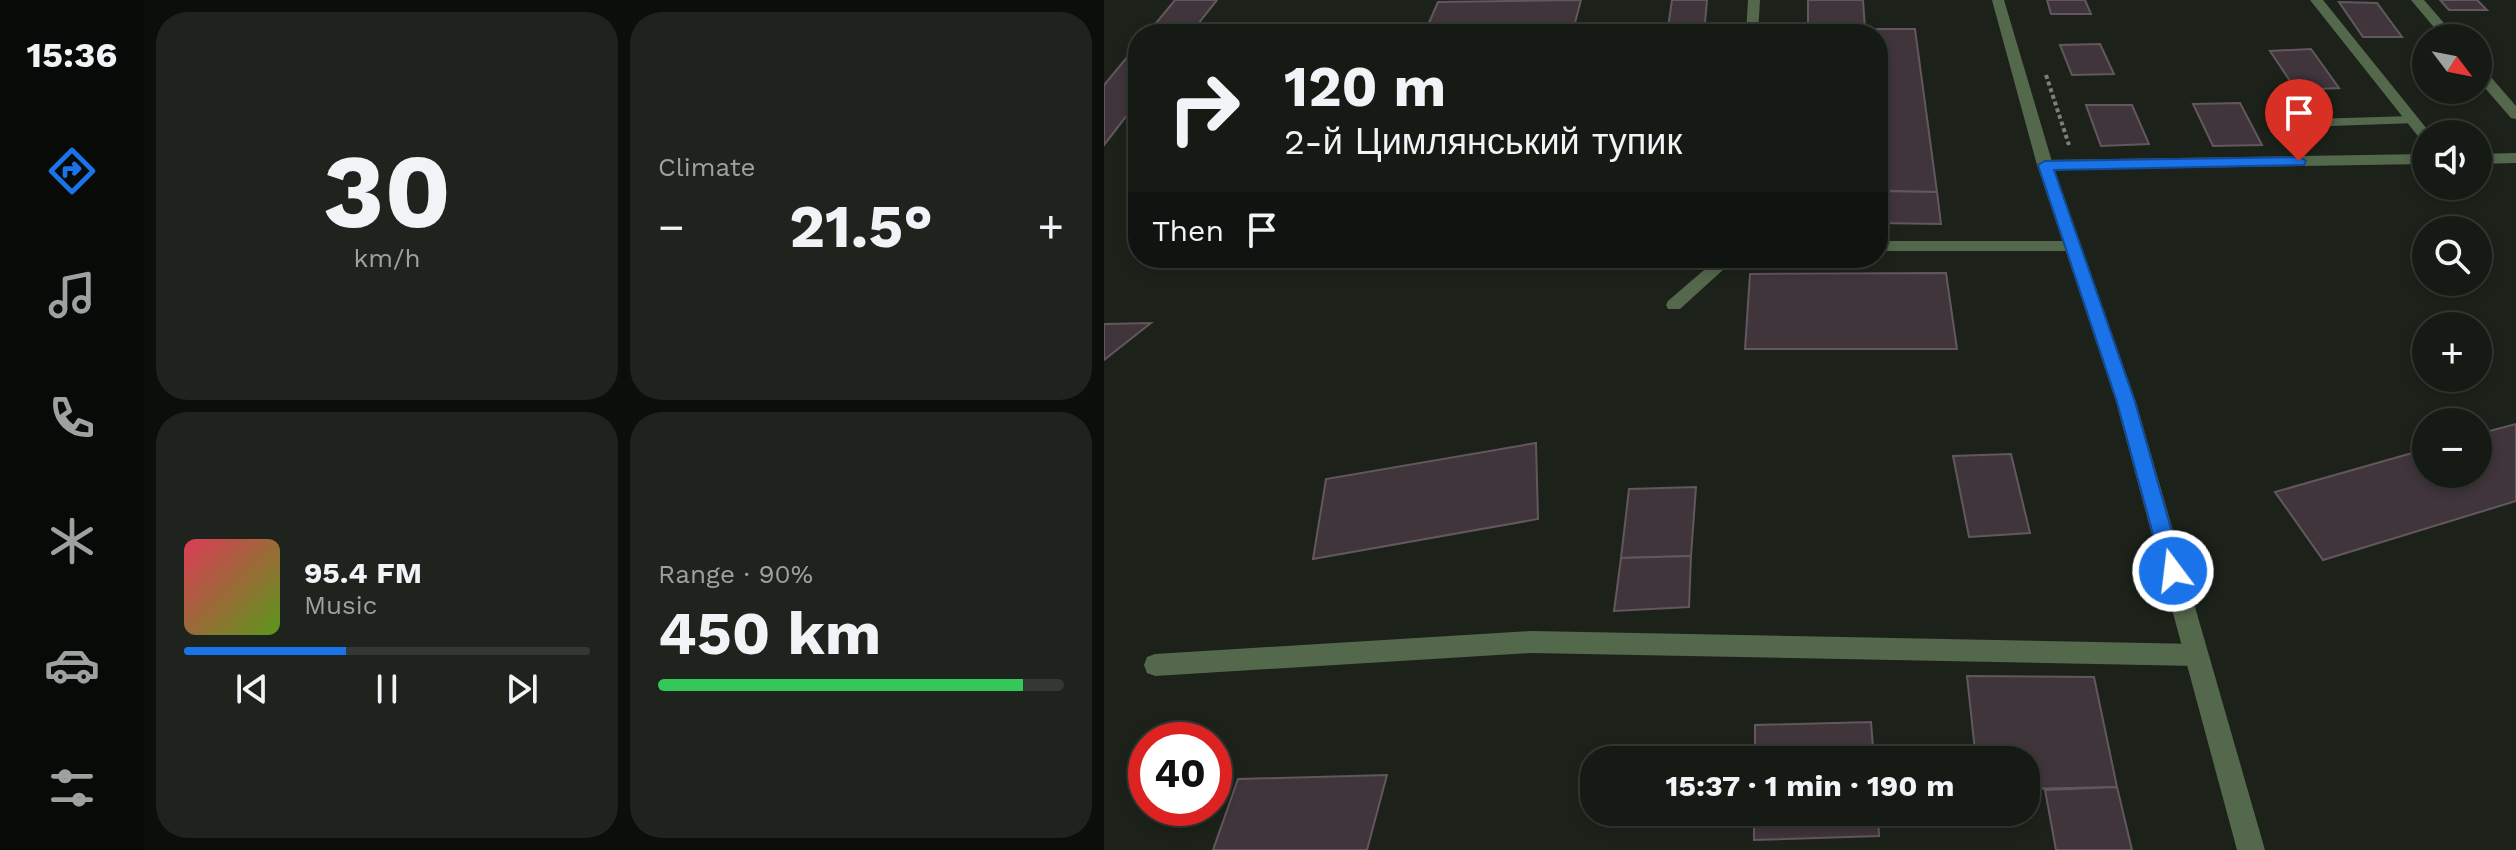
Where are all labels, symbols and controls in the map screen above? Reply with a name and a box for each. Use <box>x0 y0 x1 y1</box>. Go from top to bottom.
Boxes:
north arrow <box>2412 24 2492 104</box>
map controls <box>2412 24 2492 488</box>
text: 15:36 <box>27 34 117 76</box>
text: 120 m <box>1284 54 1446 120</box>
icon: right <box>1152 56 1256 160</box>
pin <box>2265 79 2333 161</box>
icon: arrive <box>2277 91 2321 135</box>
button: sound <box>2412 120 2492 200</box>
text: 2-й Цимлянський тупик <box>1284 121 1682 163</box>
text: 30 <box>323 130 451 252</box>
icon: directions <box>44 143 100 199</box>
text: Climate <box>658 152 756 182</box>
text: 21.5° <box>789 191 933 262</box>
text: − <box>658 201 685 253</box>
text: + <box>1037 201 1064 253</box>
icon: arrive <box>1240 208 1284 252</box>
text: Then <box>1152 213 1224 248</box>
button: search <box>2412 216 2492 296</box>
text: km/h <box>354 243 420 273</box>
icon: music <box>44 267 100 323</box>
button: + <box>2412 312 2492 392</box>
icon: phone <box>44 390 100 446</box>
button: − <box>2412 408 2492 488</box>
icon: climate <box>44 513 100 569</box>
position arrow <box>2131 529 2215 613</box>
text: 95.4 FM <box>304 555 422 590</box>
text: Range · 90% <box>658 559 813 589</box>
text: Music <box>304 590 377 620</box>
text: 450 km <box>658 598 881 669</box>
icon: car <box>44 637 100 693</box>
icon: previous <box>230 667 274 711</box>
icon: pause <box>365 667 409 711</box>
icon: next <box>500 667 544 711</box>
speed limit sign: 40 <box>1128 722 1232 826</box>
icon: filters <box>44 760 100 816</box>
text: 15:37 · 1 min · 190 m <box>1666 768 1954 803</box>

